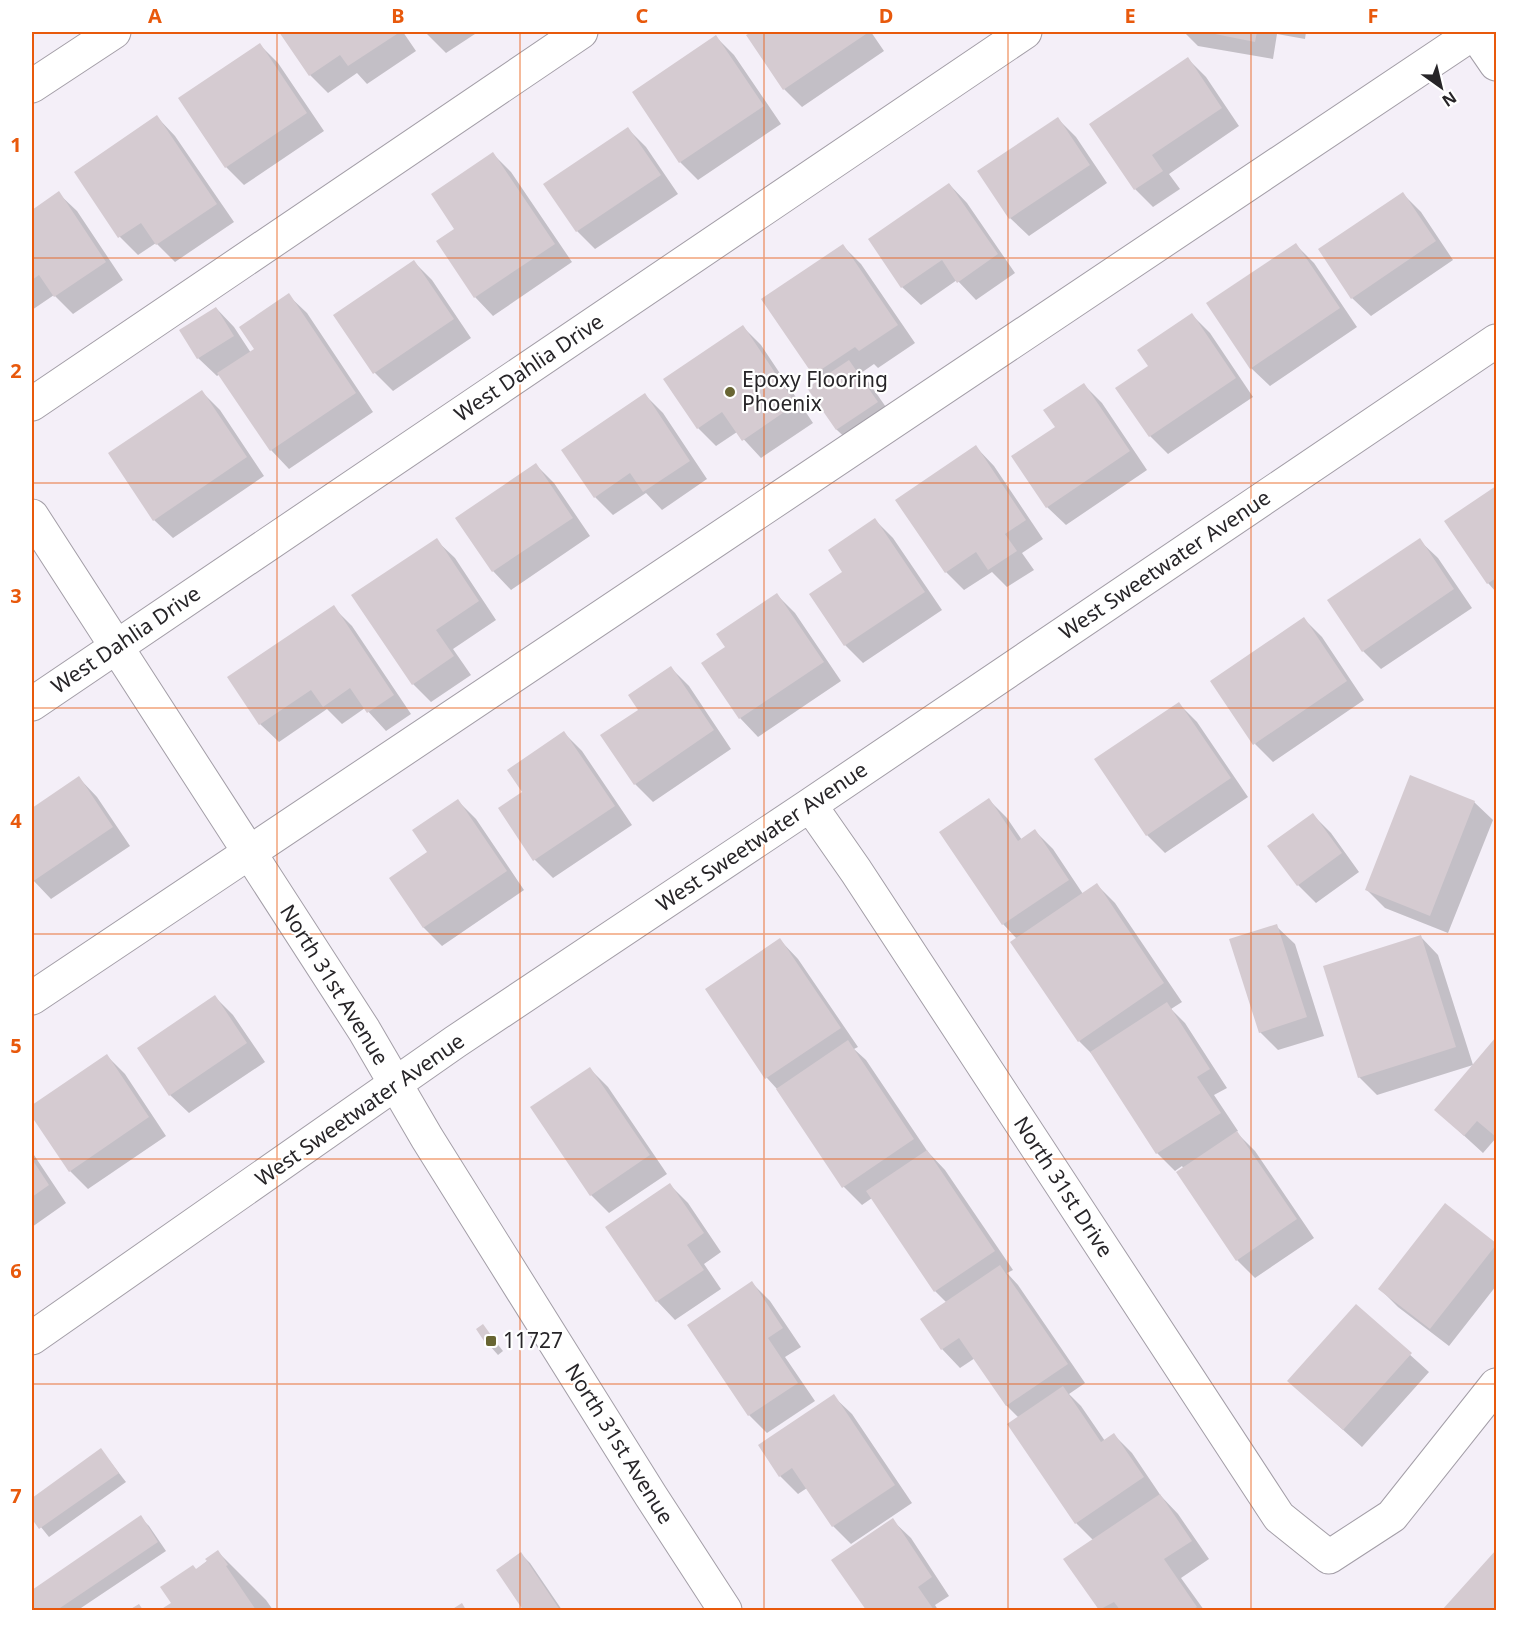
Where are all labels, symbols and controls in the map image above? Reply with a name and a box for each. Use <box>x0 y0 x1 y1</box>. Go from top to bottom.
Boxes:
text: A <box>148 2 162 29</box>
text: B <box>391 2 405 29</box>
text: C <box>636 2 649 29</box>
text: D <box>879 2 893 29</box>
text: E <box>1124 2 1136 29</box>
text: F <box>1368 2 1378 29</box>
north arrow <box>1411 57 1471 117</box>
text: N <box>1438 87 1461 112</box>
text: 1 <box>10 131 22 158</box>
street label: West Dahlia Drive <box>448 307 608 427</box>
text: 2 <box>10 357 22 384</box>
place label: Epoxy Flooring Phoenix <box>742 365 888 417</box>
marker: Epoxy Flooring Phoenix <box>723 385 737 399</box>
street label: West Sweetwater Avenue <box>1053 483 1275 645</box>
street label: West Dahlia Drive <box>45 579 205 699</box>
text: 3 <box>10 582 22 609</box>
street label: West Sweetwater Avenue <box>650 755 872 917</box>
text: 4 <box>10 807 22 834</box>
street label: North 31st Avenue <box>274 899 396 1070</box>
street label: West Sweetwater Avenue <box>249 1026 469 1192</box>
text: 5 <box>10 1032 22 1059</box>
street label: North 31st Drive <box>1008 1111 1120 1262</box>
text: 6 <box>10 1257 22 1284</box>
place label: 11727 <box>503 1326 563 1354</box>
marker: 11727 <box>484 1334 498 1348</box>
street label: North 31st Avenue <box>559 1358 681 1529</box>
text: 7 <box>10 1482 22 1509</box>

